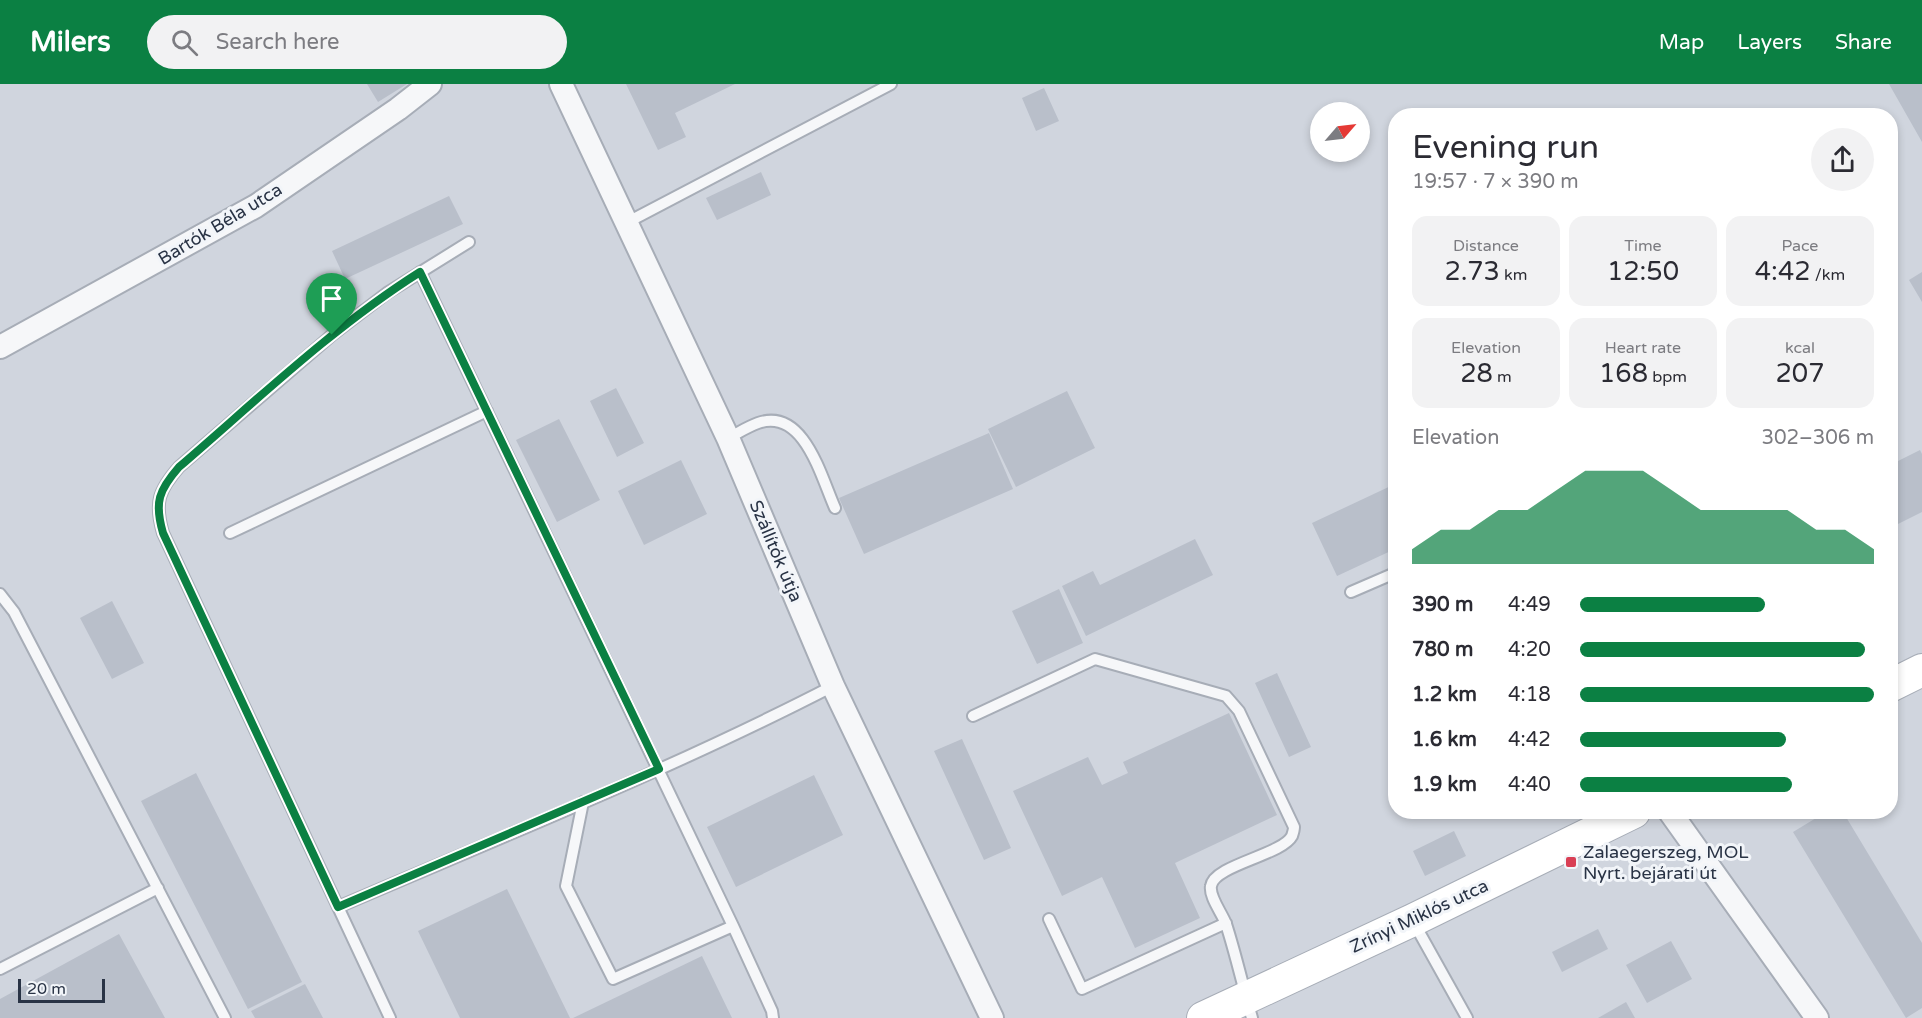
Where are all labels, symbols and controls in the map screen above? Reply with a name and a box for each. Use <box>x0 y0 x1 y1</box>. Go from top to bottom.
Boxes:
search box <box>147 15 567 69</box>
text: Milers <box>30 25 111 59</box>
icon: search <box>168 26 201 59</box>
text: Search here <box>216 29 339 55</box>
text: Map <box>1659 30 1704 55</box>
text: Layers <box>1737 30 1802 55</box>
text: Share <box>1835 30 1892 55</box>
north arrow <box>1310 102 1370 162</box>
map controls <box>1310 102 1370 162</box>
text: Evening run <box>1412 128 1599 167</box>
button: share <box>1811 128 1874 191</box>
text: 19:57 · 7 × 390 m <box>1412 170 1579 194</box>
street label: Bartók Béla utca <box>154 178 286 270</box>
text: Distance <box>1453 236 1519 256</box>
text: Time <box>1624 236 1662 256</box>
text: Pace <box>1782 236 1818 256</box>
text: 2.73 <box>1444 256 1500 287</box>
text: 12:50 <box>1607 256 1679 287</box>
text: 4:42 <box>1755 256 1811 287</box>
text: km <box>1500 265 1528 285</box>
text: /km <box>1811 265 1845 285</box>
pin <box>306 273 357 335</box>
icon: arrive <box>315 282 348 315</box>
text: Elevation <box>1451 338 1521 358</box>
text: Heart rate <box>1605 338 1681 358</box>
text: kcal <box>1785 338 1815 358</box>
text: 28 <box>1460 358 1493 389</box>
text: 168 <box>1599 358 1648 389</box>
text: 207 <box>1776 358 1824 389</box>
text: m <box>1493 367 1512 387</box>
text: bpm <box>1648 367 1687 387</box>
text: Elevation <box>1412 426 1499 450</box>
text: 302–306 m <box>1761 426 1874 450</box>
street label: Szállítók útja <box>745 497 807 605</box>
text: 390 m <box>1412 593 1473 617</box>
text: 4:49 <box>1508 593 1551 617</box>
text: 780 m <box>1412 638 1473 662</box>
text: 4:20 <box>1508 638 1551 662</box>
text: 1.2 km <box>1412 683 1477 707</box>
text: 4:18 <box>1508 683 1551 707</box>
text: 1.6 km <box>1412 728 1477 752</box>
text: 4:42 <box>1508 728 1551 752</box>
text: 1.9 km <box>1412 773 1477 797</box>
text: 4:40 <box>1508 773 1551 797</box>
place label: Zalaegerszeg, MOL Nyrt. bejárati út <box>1583 841 1749 884</box>
marker: Zalaegerszeg, MOL Nyrt. bejárati út <box>1564 855 1578 869</box>
street label: Zrínyi Miklós utca <box>1346 874 1492 958</box>
scale bar <box>18 976 105 1004</box>
text: 20 m <box>27 979 66 999</box>

